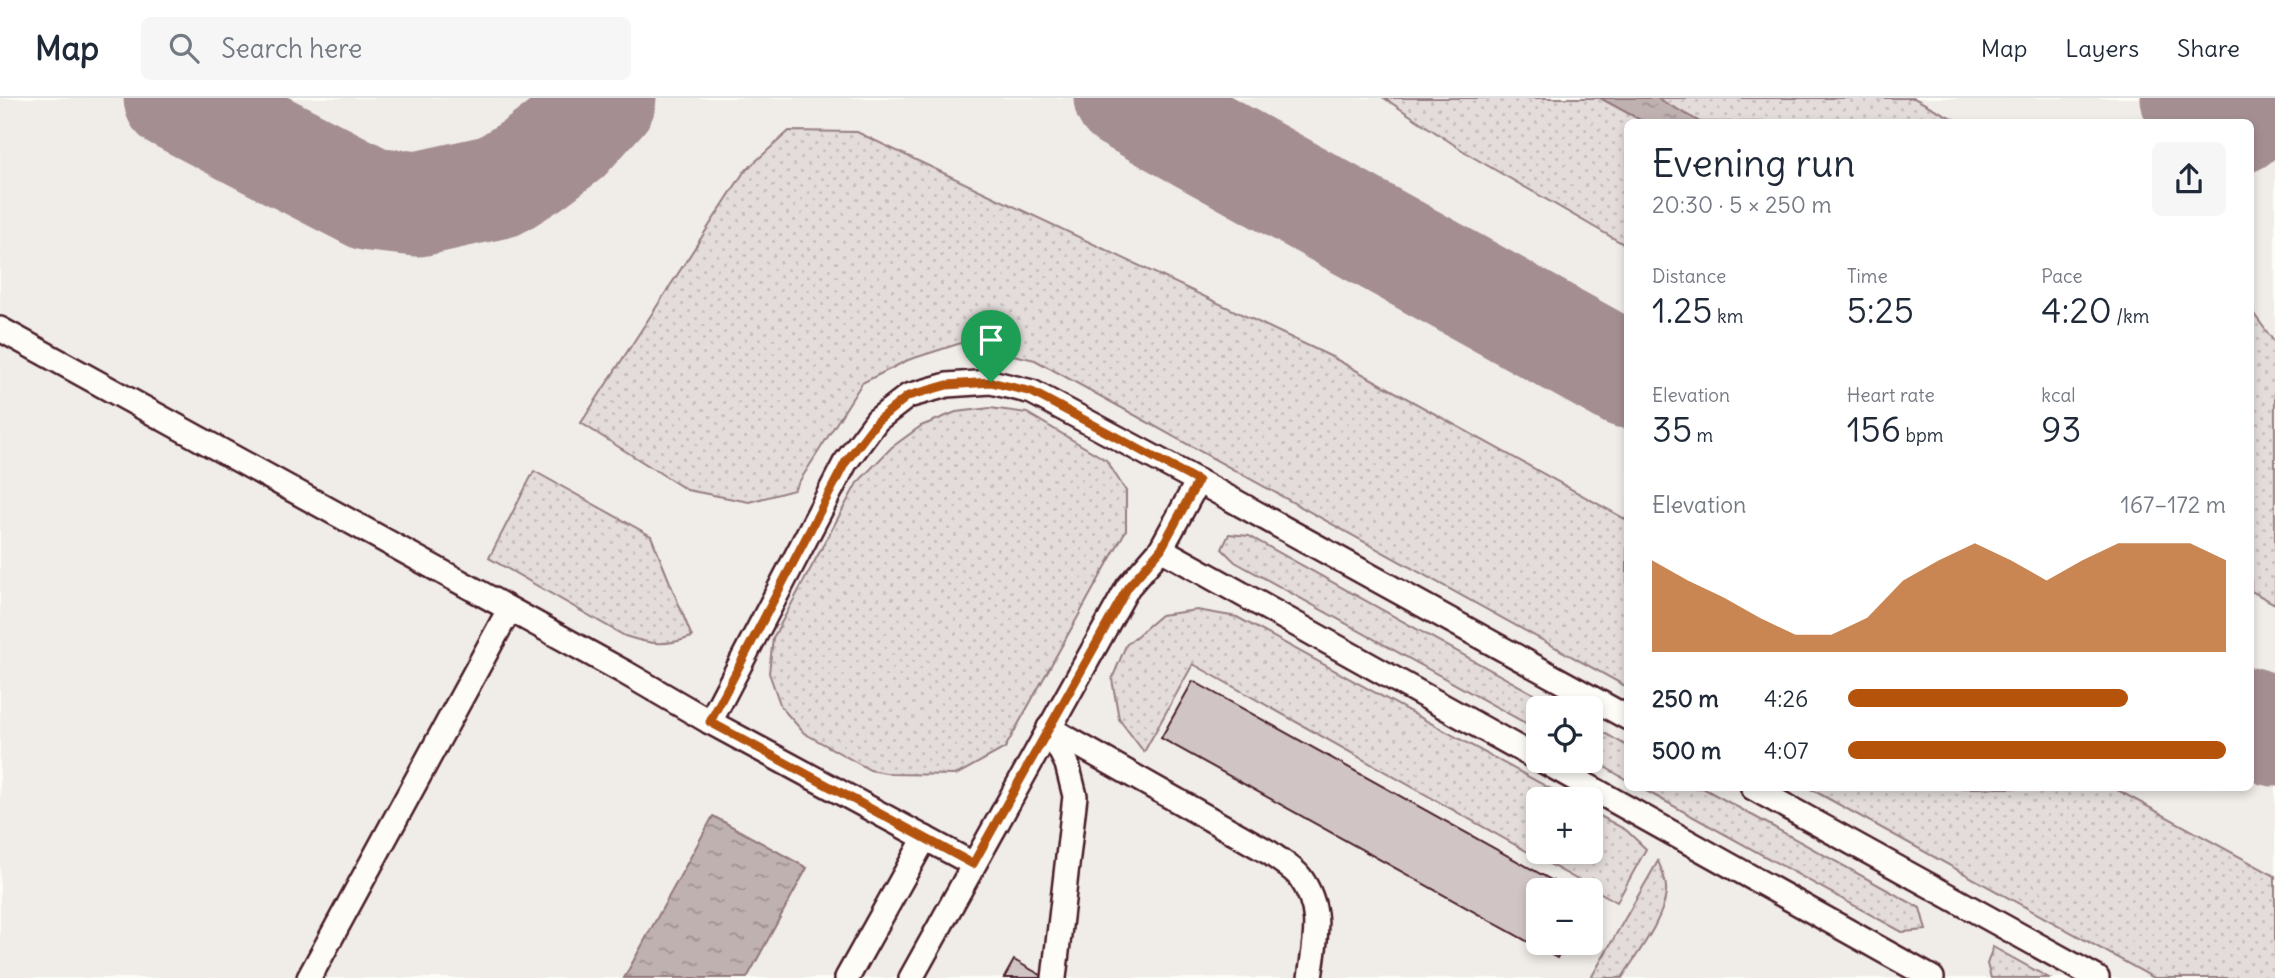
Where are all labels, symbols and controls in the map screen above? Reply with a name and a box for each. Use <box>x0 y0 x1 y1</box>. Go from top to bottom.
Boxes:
search box <box>141 17 631 80</box>
text: Map <box>35 27 99 69</box>
icon: search <box>165 29 203 67</box>
text: Search here <box>221 32 362 65</box>
text: Map <box>1981 33 2027 63</box>
text: Layers <box>2065 33 2139 63</box>
text: Share <box>2177 33 2240 63</box>
text: Evening run <box>1652 140 1855 187</box>
button: share <box>2152 142 2226 216</box>
text: 20:30 · 5 × 250 m <box>1652 190 1832 219</box>
text: Distance <box>1652 264 1726 288</box>
text: Time <box>1847 264 1888 288</box>
text: Pace <box>2041 264 2083 288</box>
text: 1.25 <box>1652 288 1712 332</box>
text: 5:25 <box>1847 288 1914 332</box>
text: 4:20 <box>2041 288 2112 332</box>
text: km <box>1712 304 1743 328</box>
text: /km <box>2112 304 2149 328</box>
pin <box>961 310 1021 382</box>
icon: arrive <box>972 321 1010 359</box>
text: Elevation <box>1652 383 1730 407</box>
text: Heart rate <box>1847 383 1935 407</box>
text: kcal <box>2041 383 2076 407</box>
text: 35 <box>1652 407 1692 451</box>
text: 156 <box>1847 407 1901 451</box>
text: 93 <box>2041 407 2081 451</box>
text: m <box>1692 423 1713 447</box>
text: bpm <box>1901 423 1943 447</box>
text: Elevation <box>1652 490 1746 519</box>
text: 167–172 m <box>2121 490 2226 519</box>
text: 250 m <box>1652 684 1719 713</box>
text: 4:26 <box>1764 684 1808 713</box>
map controls <box>1526 696 1603 955</box>
button: locate <box>1526 696 1603 773</box>
text: 500 m <box>1652 736 1721 765</box>
text: 4:07 <box>1764 736 1809 765</box>
button: + <box>1526 787 1603 864</box>
button: − <box>1526 878 1603 955</box>

